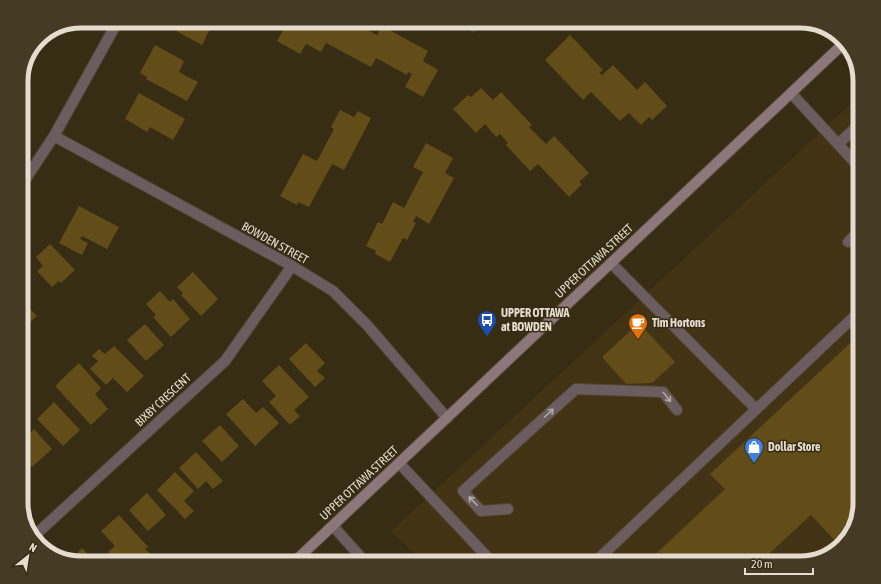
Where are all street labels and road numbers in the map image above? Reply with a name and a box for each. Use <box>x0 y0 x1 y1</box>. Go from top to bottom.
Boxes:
street label: BOWDEN STREET <box>239 219 311 267</box>
street label: UPPER OTTAWA STREET <box>552 221 637 301</box>
street label: BIXBY CRESCENT <box>132 370 194 429</box>
street label: UPPER OTTAWA STREET <box>317 443 402 523</box>

